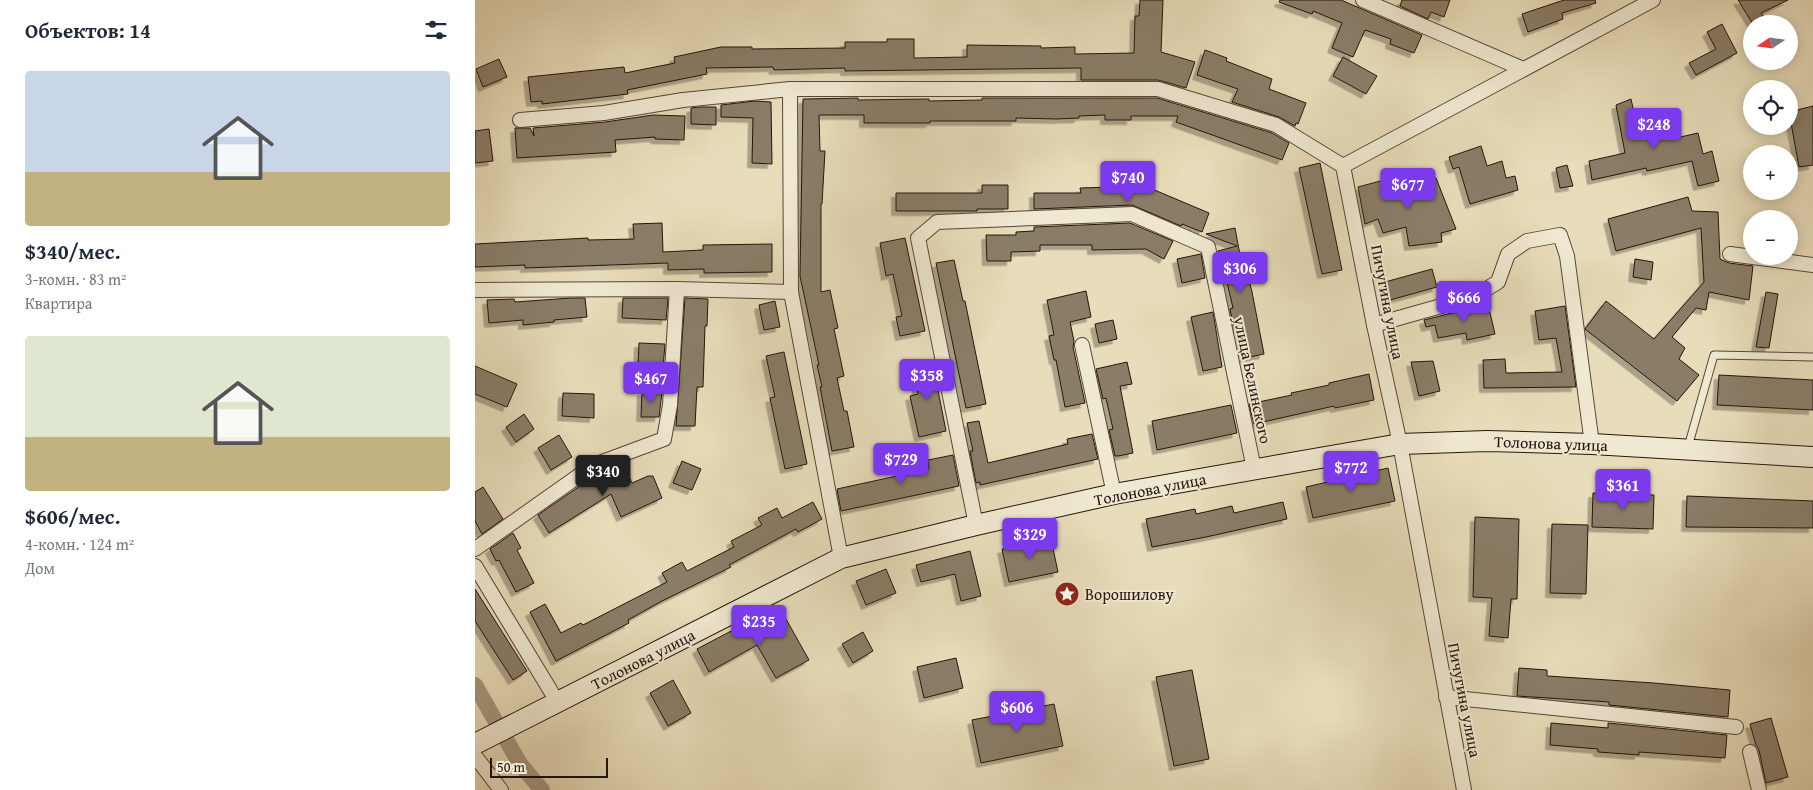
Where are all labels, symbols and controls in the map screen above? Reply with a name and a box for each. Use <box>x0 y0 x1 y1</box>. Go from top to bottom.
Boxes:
text: Объектов: 14 <box>25 15 151 46</box>
north arrow <box>1743 15 1797 70</box>
map controls <box>1743 15 1798 265</box>
icon: filters <box>422 16 450 44</box>
button: locate <box>1743 80 1798 135</box>
icon: home <box>193 103 283 193</box>
pin: $248 <box>1624 108 1684 150</box>
text: $248 <box>1637 112 1671 136</box>
button: + <box>1743 145 1798 200</box>
pin: $740 <box>1098 160 1158 203</box>
text: $740 <box>1111 165 1145 189</box>
pin: $677 <box>1378 168 1438 210</box>
text: $677 <box>1391 172 1425 196</box>
button: − <box>1743 210 1798 265</box>
text: $340/мес. <box>25 236 120 267</box>
street label: Пичугина улица <box>1365 243 1411 362</box>
pin: $306 <box>1210 252 1270 294</box>
text: $306 <box>1223 256 1257 280</box>
text: 3-комн. · 83 m² <box>25 267 126 291</box>
pin: $666 <box>1434 280 1494 323</box>
text: $666 <box>1447 285 1481 309</box>
text: Квартира <box>25 291 92 315</box>
street label: улица Белинского <box>1228 313 1278 446</box>
pin: $358 <box>897 358 957 401</box>
pin: $467 <box>621 362 681 404</box>
text: $358 <box>910 363 944 387</box>
text: $467 <box>634 366 668 390</box>
icon: home <box>193 368 283 458</box>
street label: Толонова улица <box>1494 429 1609 457</box>
pin: $729 <box>871 442 931 485</box>
text: $729 <box>884 447 918 471</box>
pin: $772 <box>1321 450 1381 493</box>
pin: $340 <box>573 454 633 497</box>
text: $772 <box>1334 455 1368 479</box>
text: $340 <box>586 459 620 483</box>
street label: Толонова улица <box>1092 466 1208 512</box>
pin: $361 <box>1593 468 1653 511</box>
text: $361 <box>1606 473 1640 497</box>
text: $606/мес. <box>25 501 120 532</box>
pin: $329 <box>1000 518 1060 560</box>
text: $329 <box>1013 522 1047 546</box>
text: 4-комн. · 124 m² <box>25 532 134 556</box>
text: Дом <box>25 556 55 580</box>
place icon: Ворошилову <box>1054 581 1080 607</box>
place label: Ворошилову <box>1085 582 1174 606</box>
pin: $235 <box>729 604 789 647</box>
text: $235 <box>742 609 776 633</box>
street label: Толонова улица <box>587 622 699 695</box>
street label: Пичугина улица <box>1442 641 1488 760</box>
pin: $606 <box>987 690 1047 733</box>
text: $606 <box>1000 695 1034 719</box>
scale bar <box>490 755 607 778</box>
text: 50 m <box>497 757 525 777</box>

